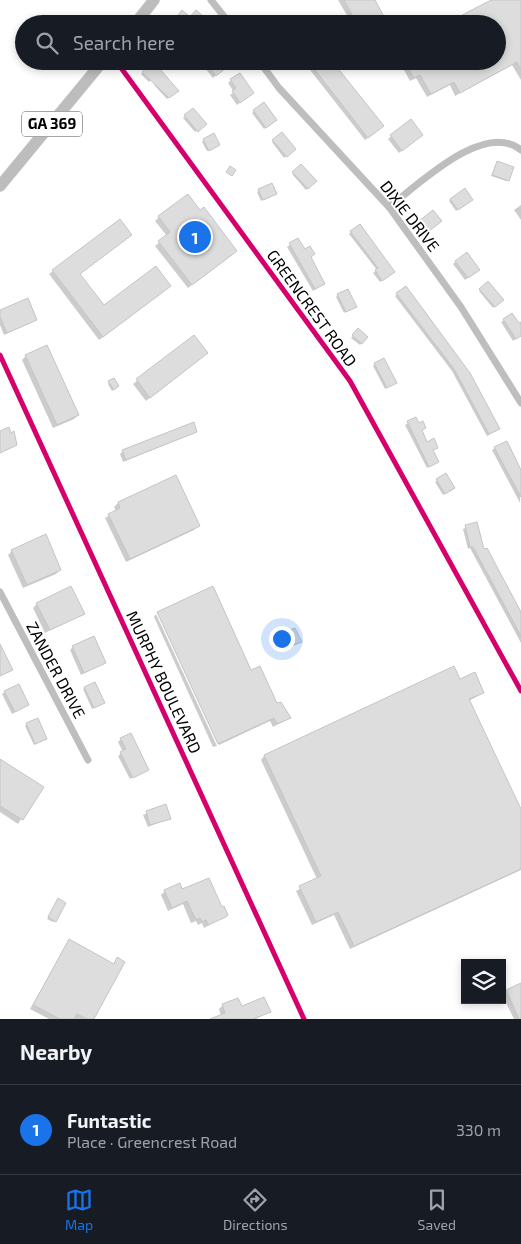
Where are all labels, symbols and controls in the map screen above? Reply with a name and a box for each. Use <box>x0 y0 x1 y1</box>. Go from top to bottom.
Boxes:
search box <box>15 15 506 70</box>
icon: search <box>33 29 61 57</box>
text: Search here <box>73 31 175 54</box>
road number: GA 369 <box>22 112 82 136</box>
street label: DIXIE DRIVE <box>377 176 444 255</box>
pin: 1 <box>179 218 211 256</box>
street label: GREENCREST ROAD <box>264 246 361 370</box>
street label: MURPHY BOULEVARD <box>123 608 206 756</box>
street label: ZANDER DRIVE <box>23 618 90 721</box>
your location <box>269 626 295 652</box>
map controls <box>461 959 506 1004</box>
button: layers <box>461 959 506 1004</box>
text: Nearby <box>20 1039 92 1064</box>
text: Funtastic <box>67 1109 151 1132</box>
text: 1 <box>33 1120 39 1139</box>
text: 330 m <box>456 1120 501 1139</box>
text: Place · Greencrest Road <box>67 1132 237 1151</box>
tab: Map <box>65 1186 93 1233</box>
tab: Directions <box>223 1186 288 1233</box>
tab: Saved <box>418 1186 456 1233</box>

